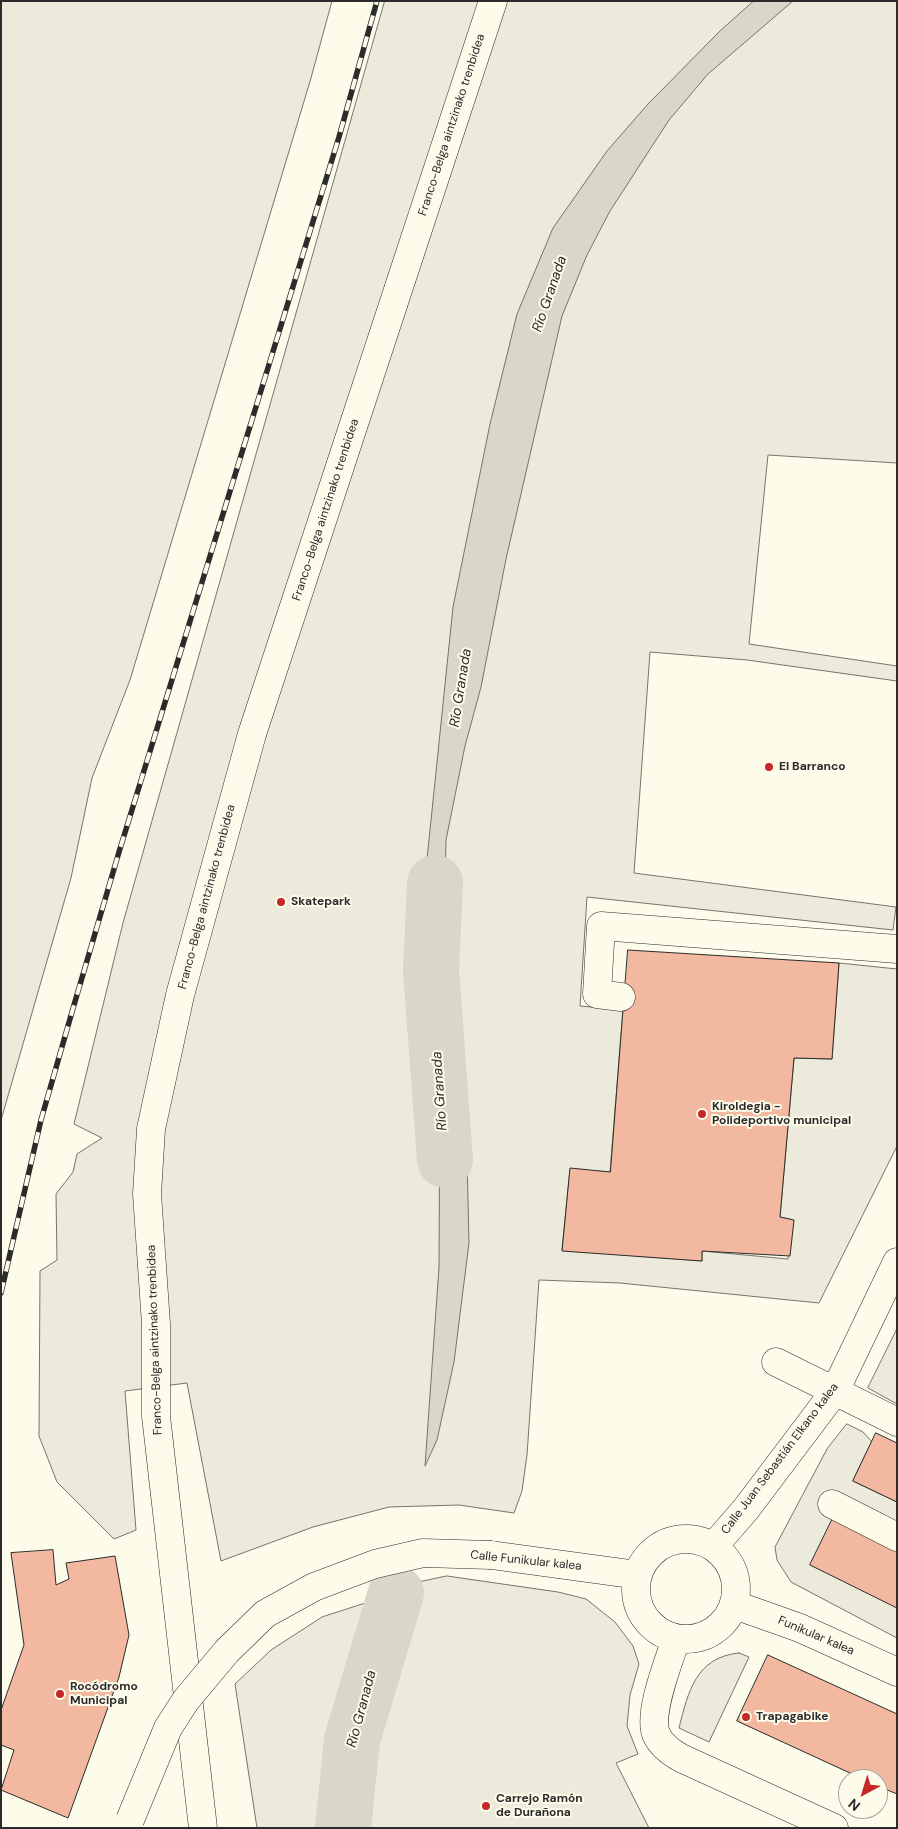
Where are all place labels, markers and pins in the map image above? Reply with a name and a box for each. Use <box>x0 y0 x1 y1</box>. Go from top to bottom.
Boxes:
place label: El Barranco <box>779 760 846 774</box>
marker: El Barranco <box>763 761 775 773</box>
place label: Skatepark <box>291 895 351 909</box>
marker: Skatepark <box>275 896 287 908</box>
place label: Kiroldegia - Polideportivo municipal <box>712 1100 851 1128</box>
marker: Kiroldegia - Polideportivo municipal <box>696 1108 708 1120</box>
place label: Rocódromo Municipal <box>70 1680 138 1708</box>
marker: Rocódromo Municipal <box>54 1688 66 1700</box>
place label: Trapagabike <box>756 1710 828 1724</box>
marker: Trapagabike <box>740 1711 752 1723</box>
place label: Carrejo Ramón de Durañona <box>496 1792 583 1820</box>
marker: Carrejo Ramón de Durañona <box>480 1800 492 1812</box>

